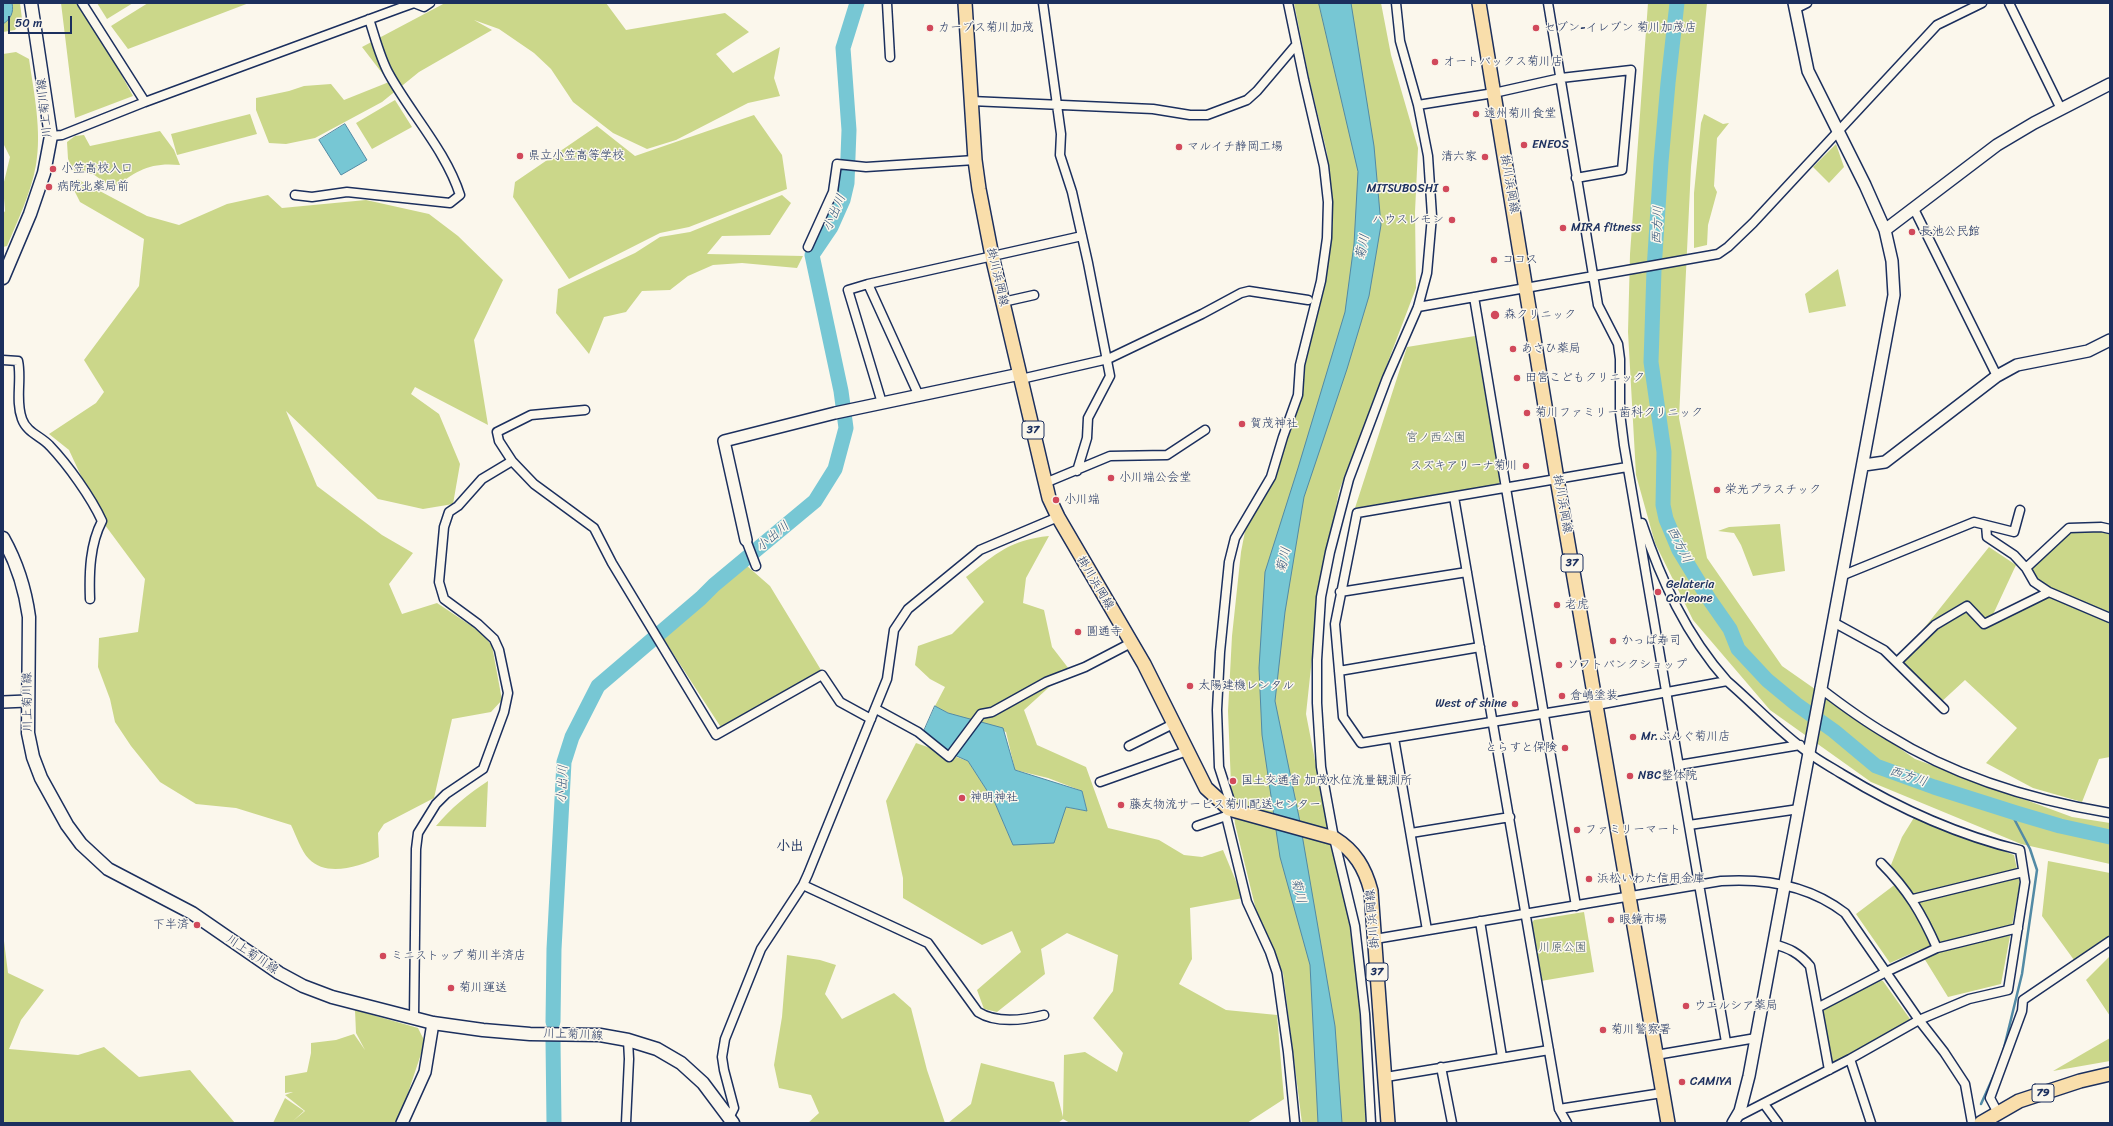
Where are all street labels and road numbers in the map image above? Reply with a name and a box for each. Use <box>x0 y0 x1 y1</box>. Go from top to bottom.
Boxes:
street label: 川上菊川線 <box>35 77 55 139</box>
street label: 掛川浜岡線 <box>1497 153 1521 215</box>
street label: 掛川浜岡線 <box>983 246 1011 308</box>
road number: 37 <box>1022 421 1044 439</box>
street label: 掛川浜岡線 <box>1550 473 1574 535</box>
street label: 掛川浜岡線 <box>1073 554 1117 612</box>
road number: 37 <box>1561 554 1583 572</box>
street label: 川上菊川線 <box>20 672 36 732</box>
street label: 掛川浜岡線 <box>1363 888 1383 950</box>
street label: 川上菊川線 <box>223 932 281 978</box>
road number: 37 <box>1366 963 1388 981</box>
street label: 川上菊川線 <box>543 1027 603 1043</box>
road number: 79 <box>2032 1084 2054 1102</box>

